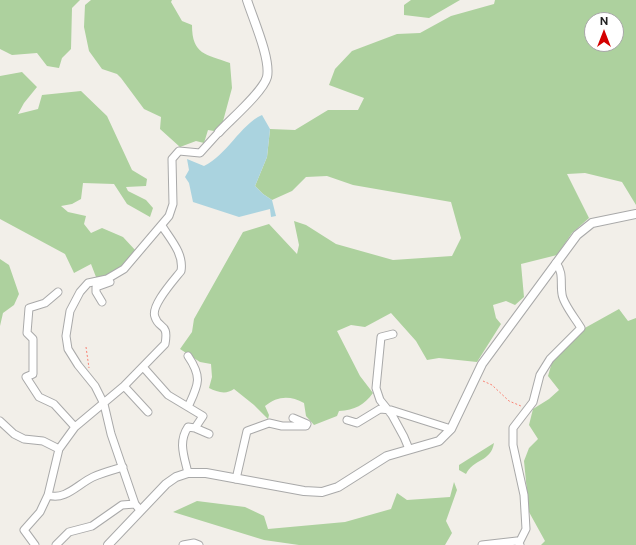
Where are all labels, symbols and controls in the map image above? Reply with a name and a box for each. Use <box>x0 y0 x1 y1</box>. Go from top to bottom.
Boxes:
north arrow <box>584 12 624 52</box>
text: N <box>600 15 608 27</box>

